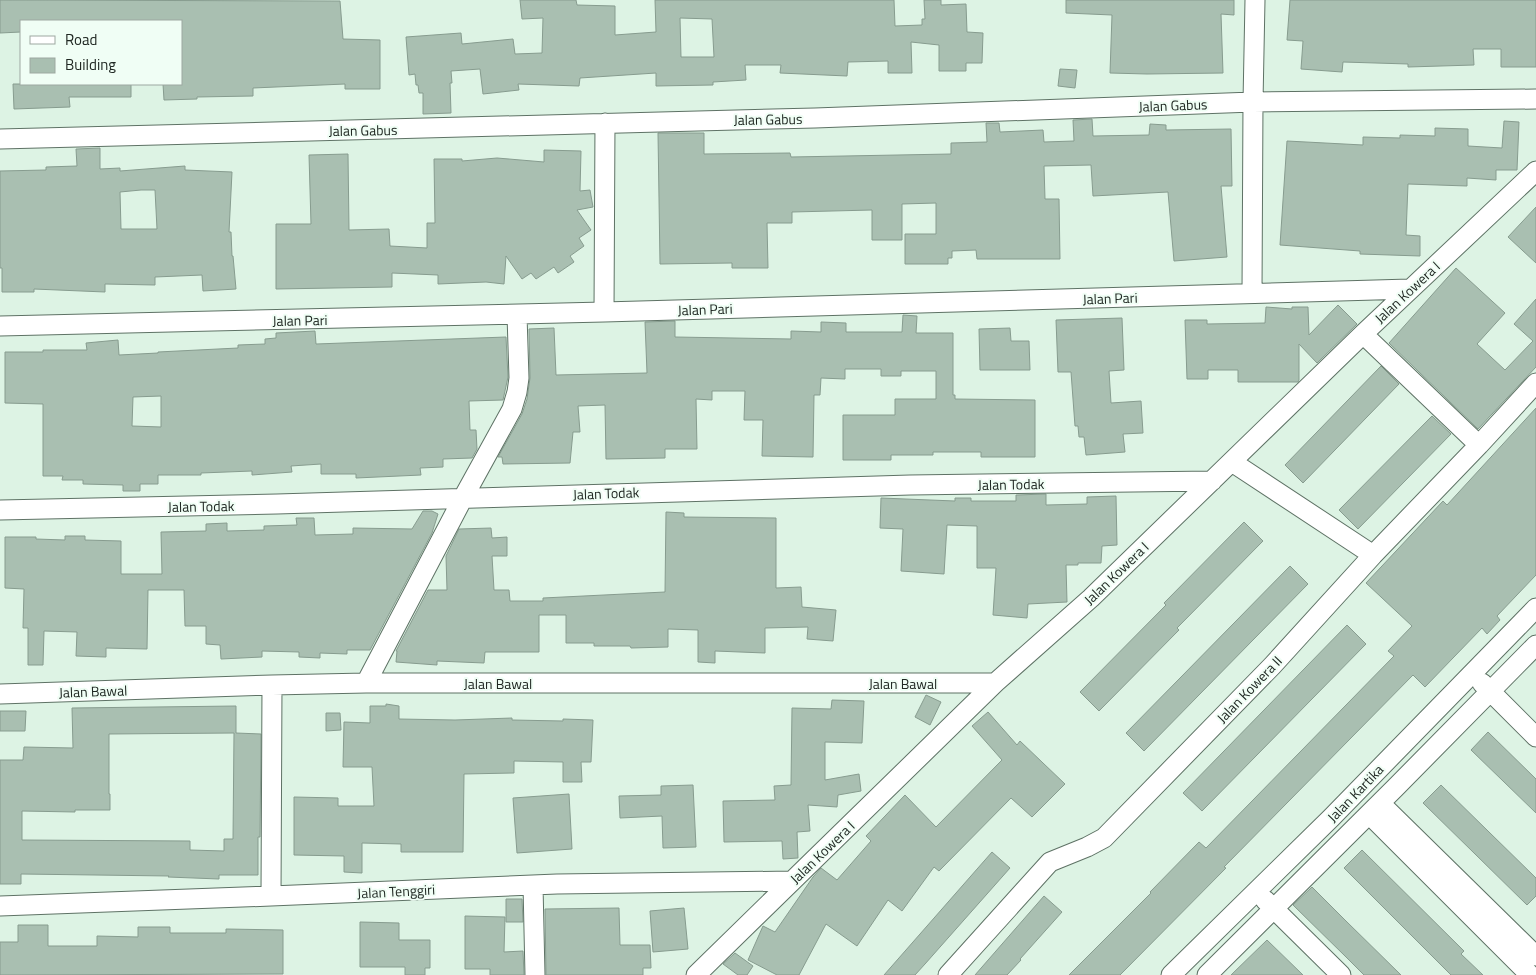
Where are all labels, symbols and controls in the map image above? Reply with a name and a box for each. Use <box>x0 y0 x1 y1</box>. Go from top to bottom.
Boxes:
legend <box>20 20 182 85</box>
text: Road <box>65 28 97 51</box>
text: Building <box>65 53 116 76</box>
street label: Jalan Gabus <box>1138 93 1208 117</box>
street label: Jalan Gabus <box>733 108 803 130</box>
street label: Jalan Gabus <box>328 119 398 141</box>
street label: Jalan Kowera I <box>1369 256 1445 328</box>
street label: Jalan Pari <box>1082 287 1138 309</box>
street label: Jalan Pari <box>677 298 733 320</box>
street label: Jalan Pari <box>272 309 328 331</box>
street label: Jalan Todak <box>978 473 1045 495</box>
street label: Jalan Todak <box>572 481 640 505</box>
street label: Jalan Todak <box>168 495 235 517</box>
street label: Jalan Kowera I <box>1079 537 1153 609</box>
street label: Jalan Kowera II <box>1211 651 1287 727</box>
street label: Jalan Bawal <box>464 673 532 694</box>
street label: Jalan Bawal <box>869 673 937 694</box>
street label: Jalan Bawal <box>58 679 128 703</box>
street label: Jalan Kartika <box>1322 759 1388 827</box>
street label: Jalan Kowera I <box>785 816 859 888</box>
street label: Jalan Tenggiri <box>357 878 435 904</box>

